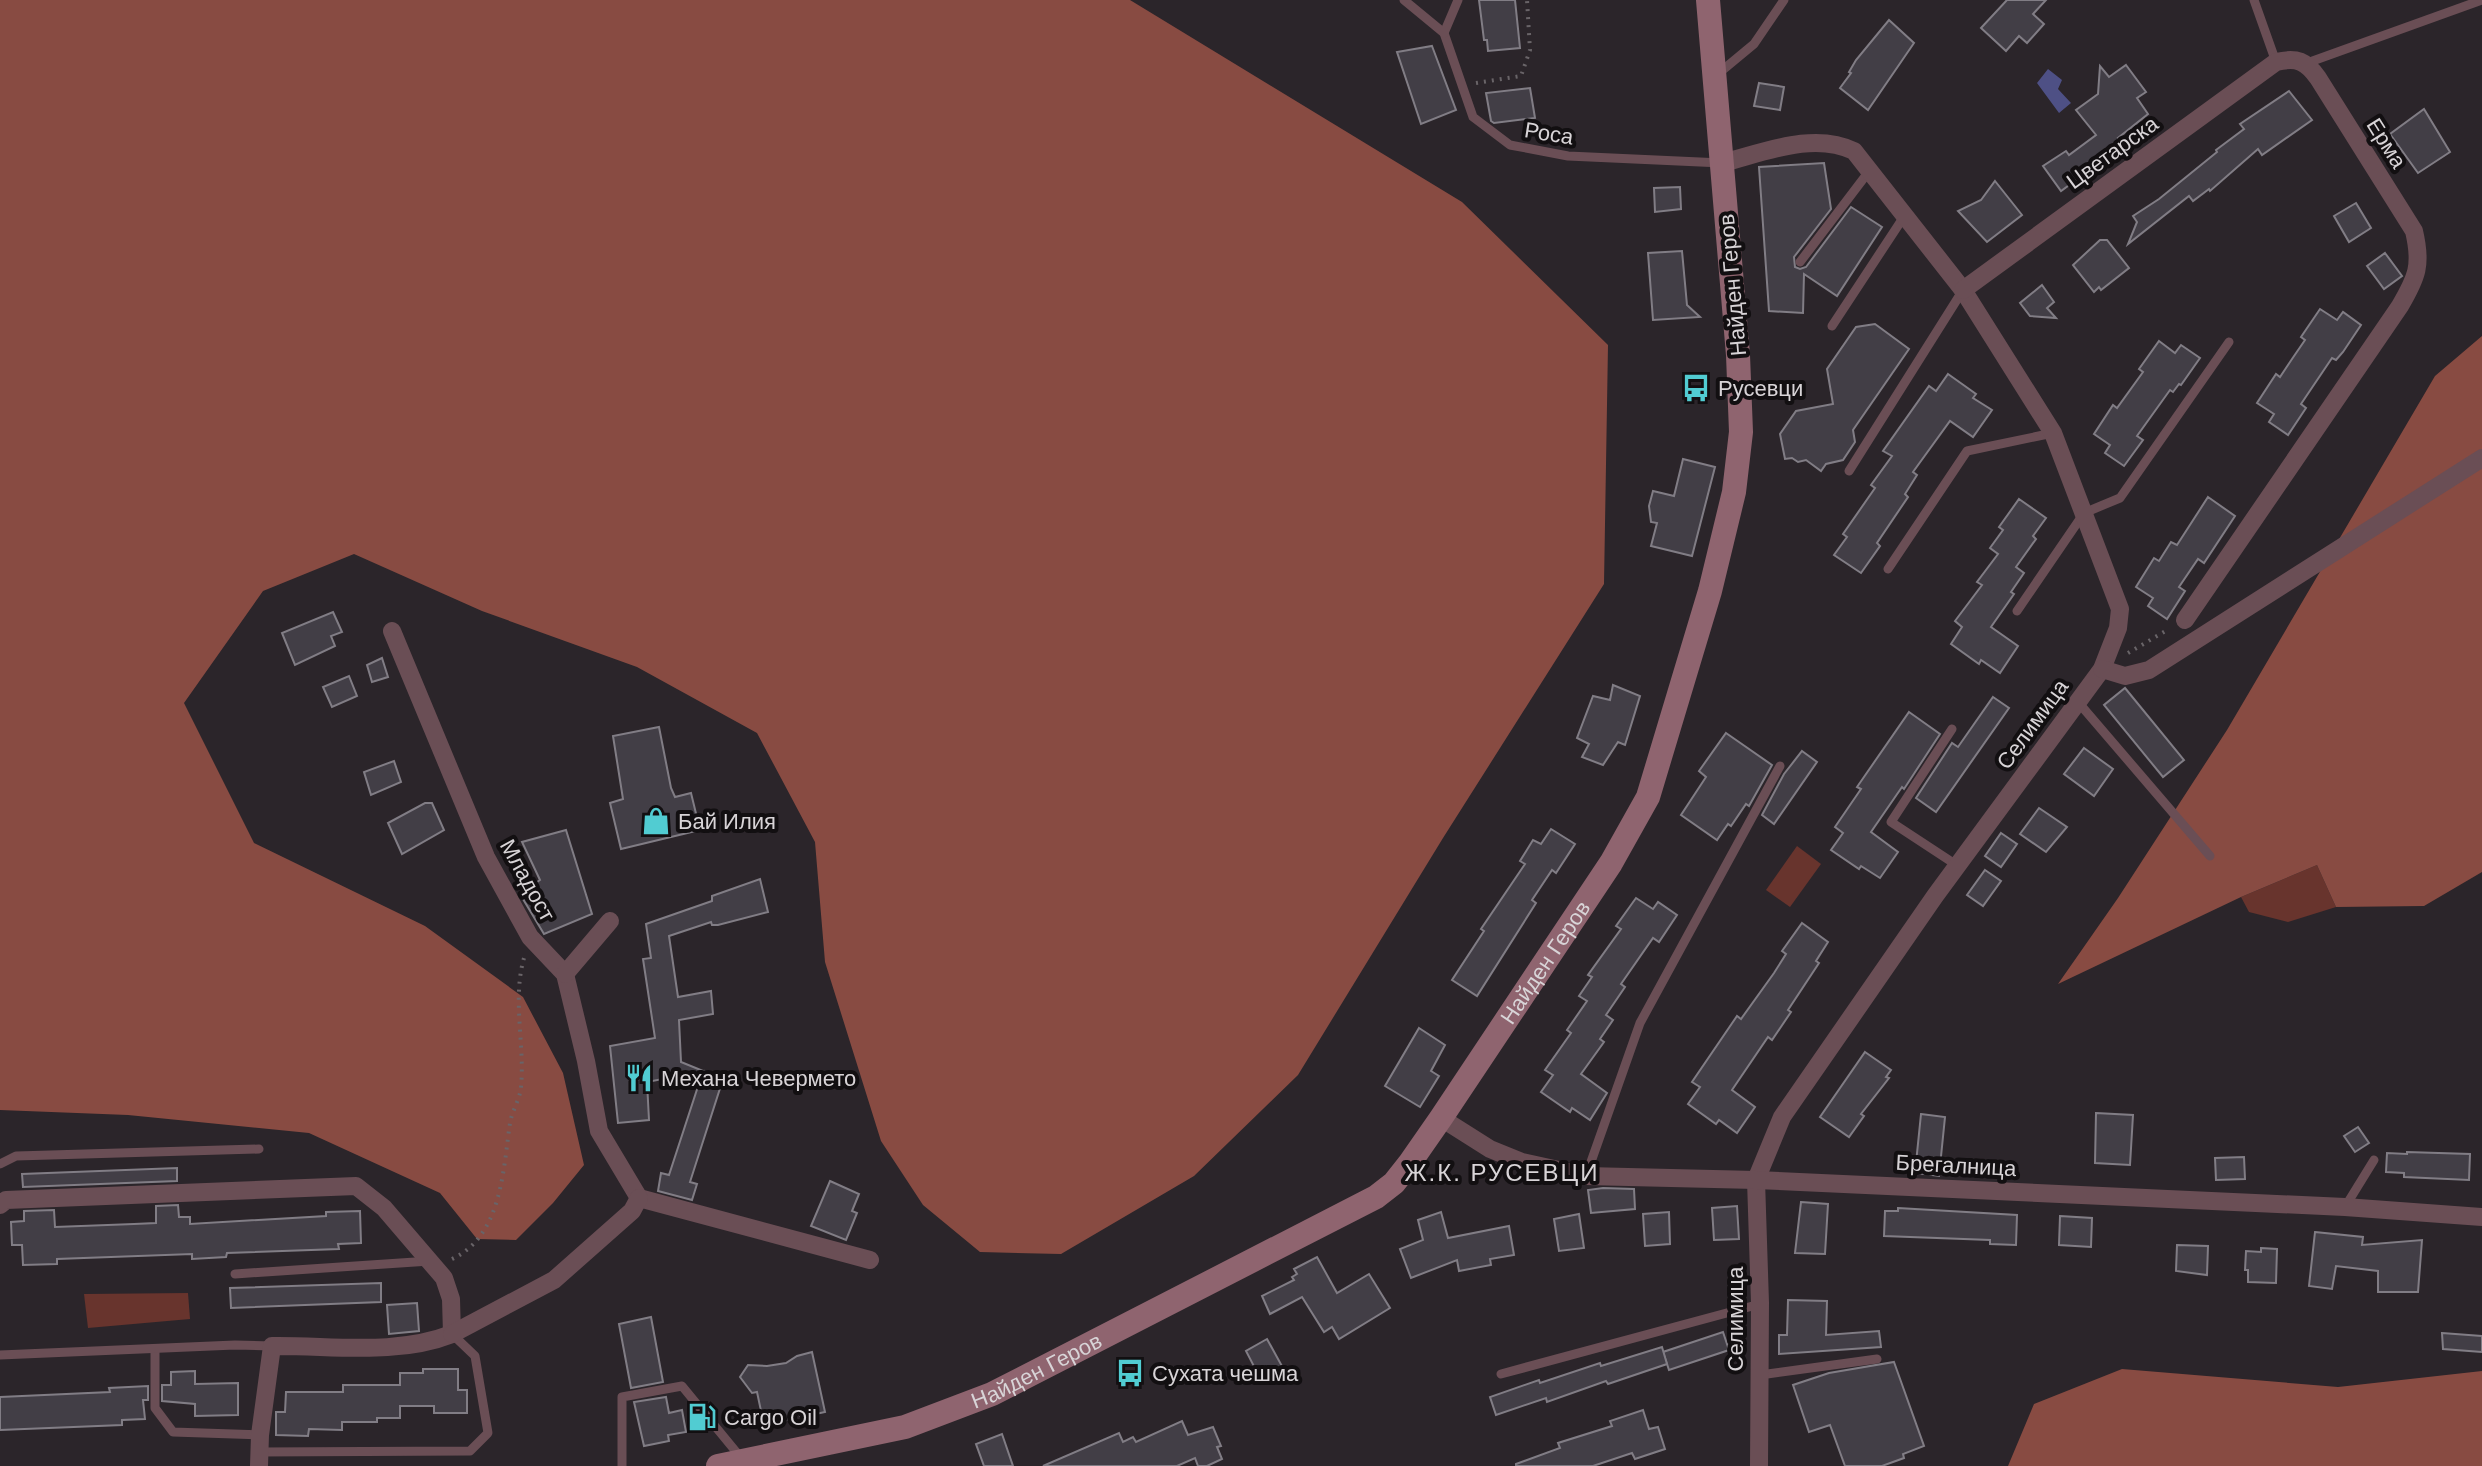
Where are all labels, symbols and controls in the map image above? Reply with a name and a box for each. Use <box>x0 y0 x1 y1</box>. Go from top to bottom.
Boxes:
street label: Цветарска <box>2062 110 2163 194</box>
street label: Ерма <box>2362 114 2412 174</box>
street label: Роса <box>1523 117 1576 150</box>
street label: Найден Геров <box>1714 213 1751 357</box>
bus stop icon: Русевци <box>1681 373 1711 403</box>
place label: Русевци <box>1718 376 1803 401</box>
street label: Селимица <box>1991 674 2074 774</box>
shop icon: Бай Илия <box>641 806 671 836</box>
place label: Бай Илия <box>678 809 776 834</box>
street label: Младост <box>495 835 560 925</box>
street label: Найден Геров <box>1495 896 1595 1029</box>
restaurant icon: Механа Чевермето <box>624 1063 654 1093</box>
place label: Механа Чевермето <box>661 1066 856 1091</box>
street label: Брегалница <box>1895 1150 2018 1181</box>
district label: Ж.К. РУСЕВЦИ <box>1404 1159 1600 1186</box>
street label: Селимица <box>1723 1266 1748 1371</box>
street label: Найден Геров <box>968 1328 1106 1414</box>
bus stop icon: Сухата чешма <box>1115 1358 1145 1388</box>
place label: Сухата чешма <box>1152 1361 1299 1386</box>
fuel station icon: Cargo Oil <box>687 1402 717 1432</box>
place label: Cargo Oil <box>724 1405 817 1430</box>

